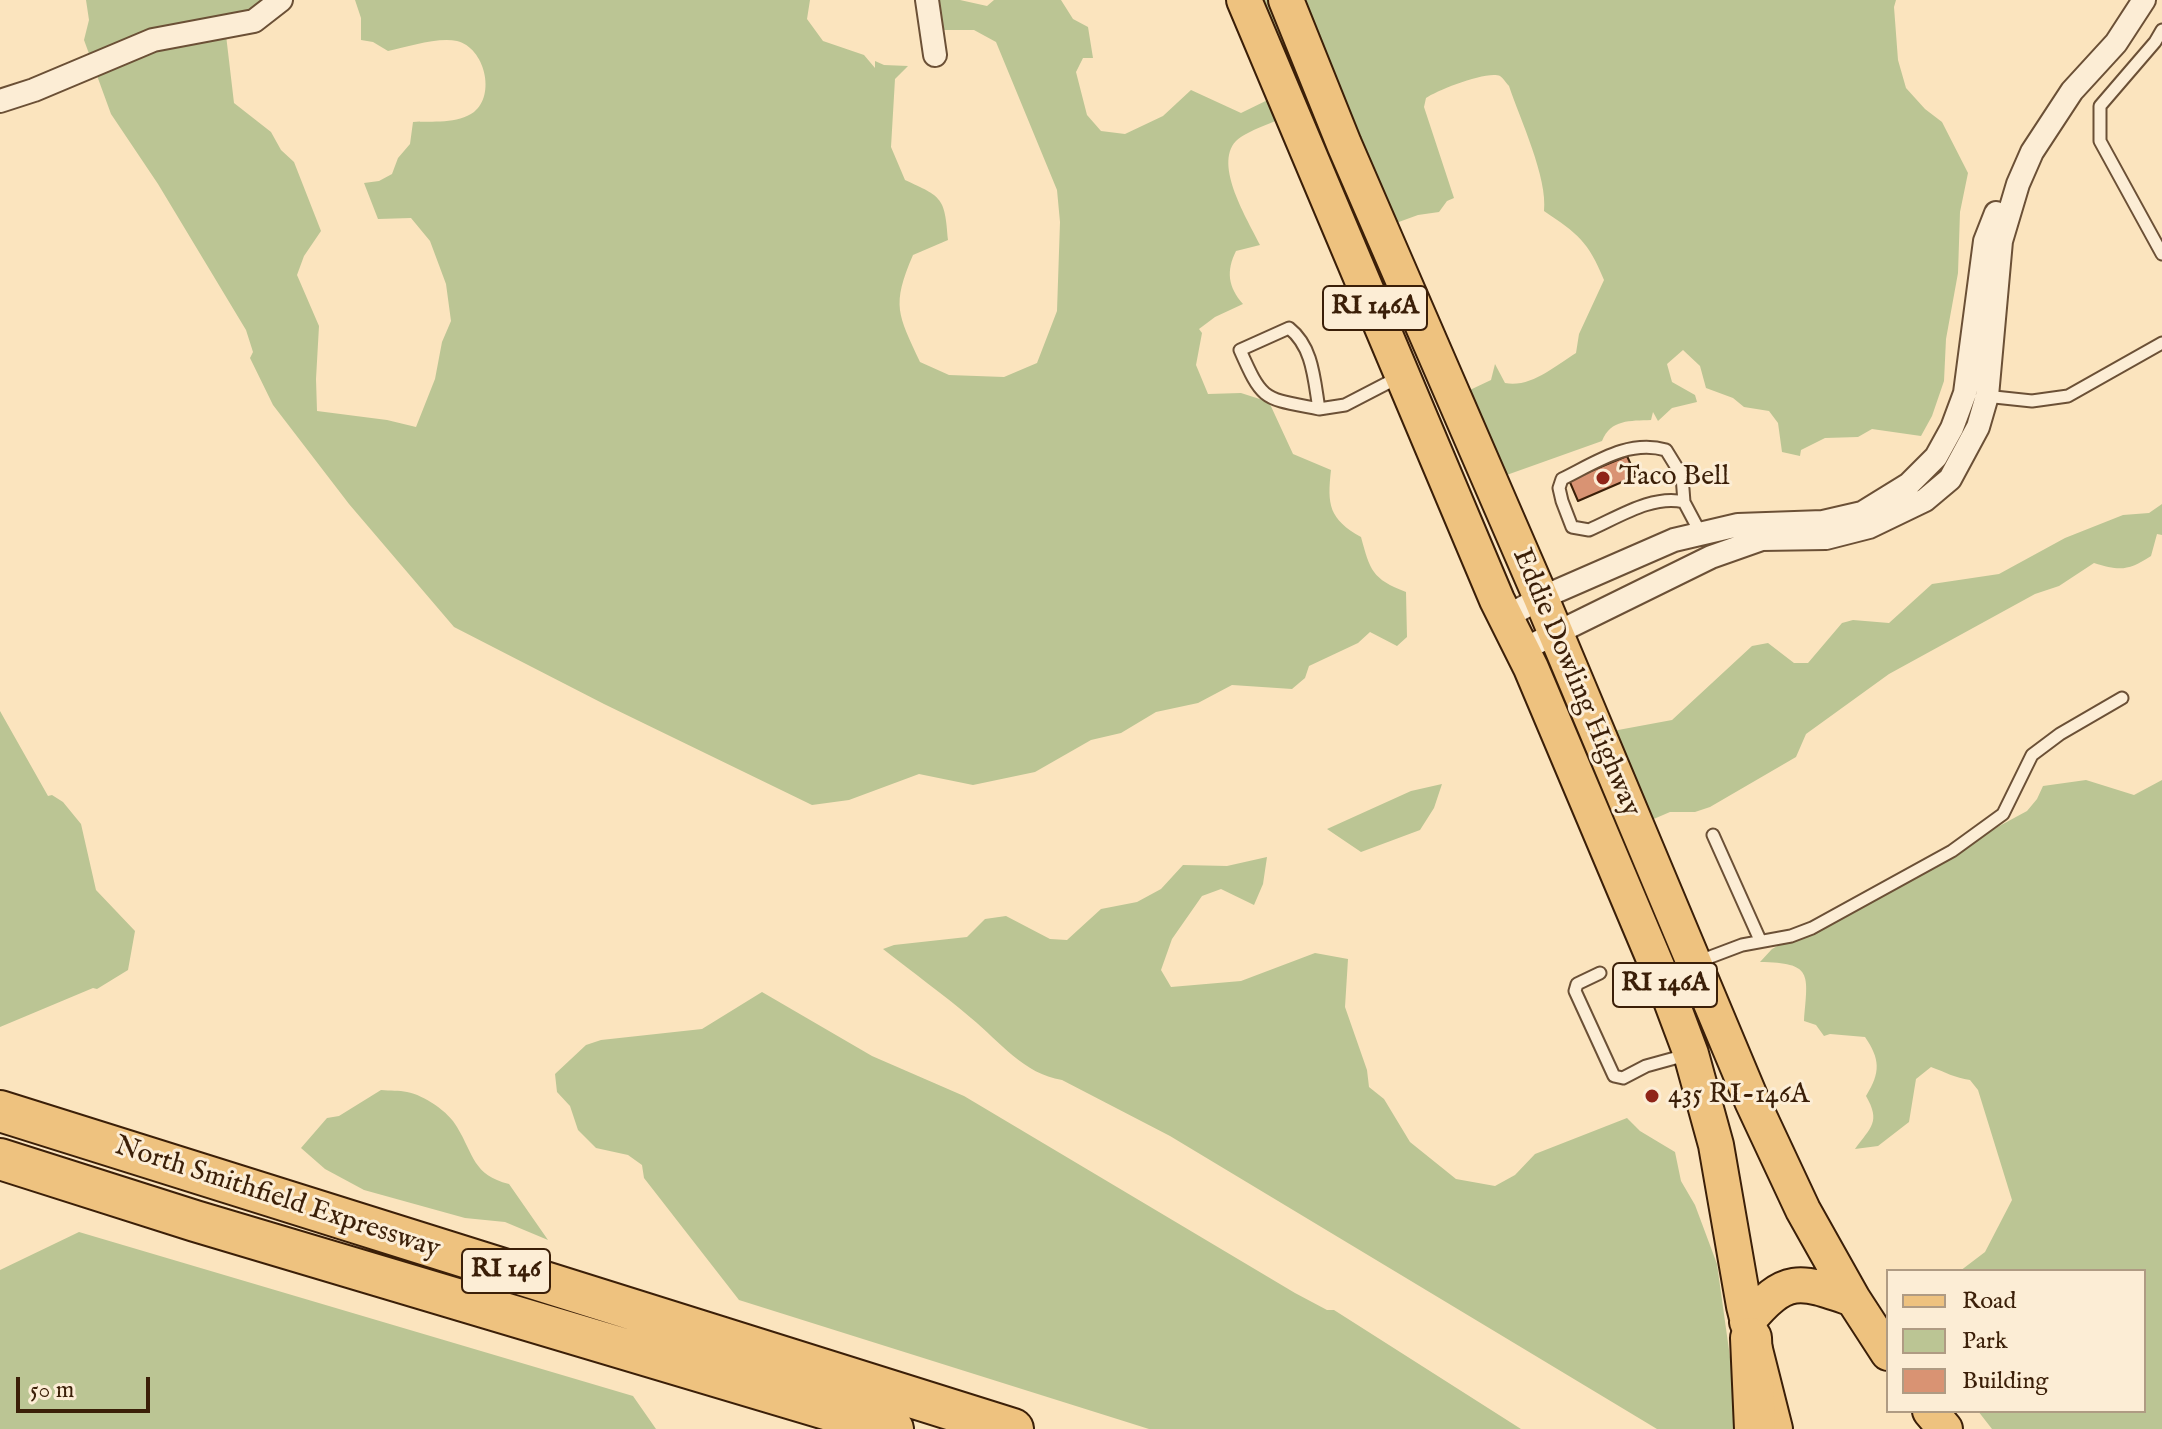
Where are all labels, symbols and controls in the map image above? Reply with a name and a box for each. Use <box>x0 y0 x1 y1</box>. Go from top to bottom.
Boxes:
road number: RI 146A <box>1323 286 1427 330</box>
place label: Taco Bell <box>1619 461 1729 495</box>
marker: Taco Bell <box>1594 469 1612 487</box>
street label: Eddie Dowling Highway <box>1503 544 1647 822</box>
road number: RI 146A <box>1613 963 1717 1007</box>
place label: 435 RI-146A <box>1668 1079 1810 1113</box>
marker: 435 RI-146A <box>1643 1087 1661 1105</box>
street label: North Smithfield Expressway <box>110 1130 444 1268</box>
road number: RI 146 <box>462 1249 550 1293</box>
legend <box>1886 1269 2146 1413</box>
text: Road <box>1962 1286 2016 1317</box>
text: Park <box>1962 1326 2008 1357</box>
scale bar <box>20 1361 154 1411</box>
text: Building <box>1962 1366 2048 1397</box>
text: 50 m <box>30 1375 74 1406</box>

